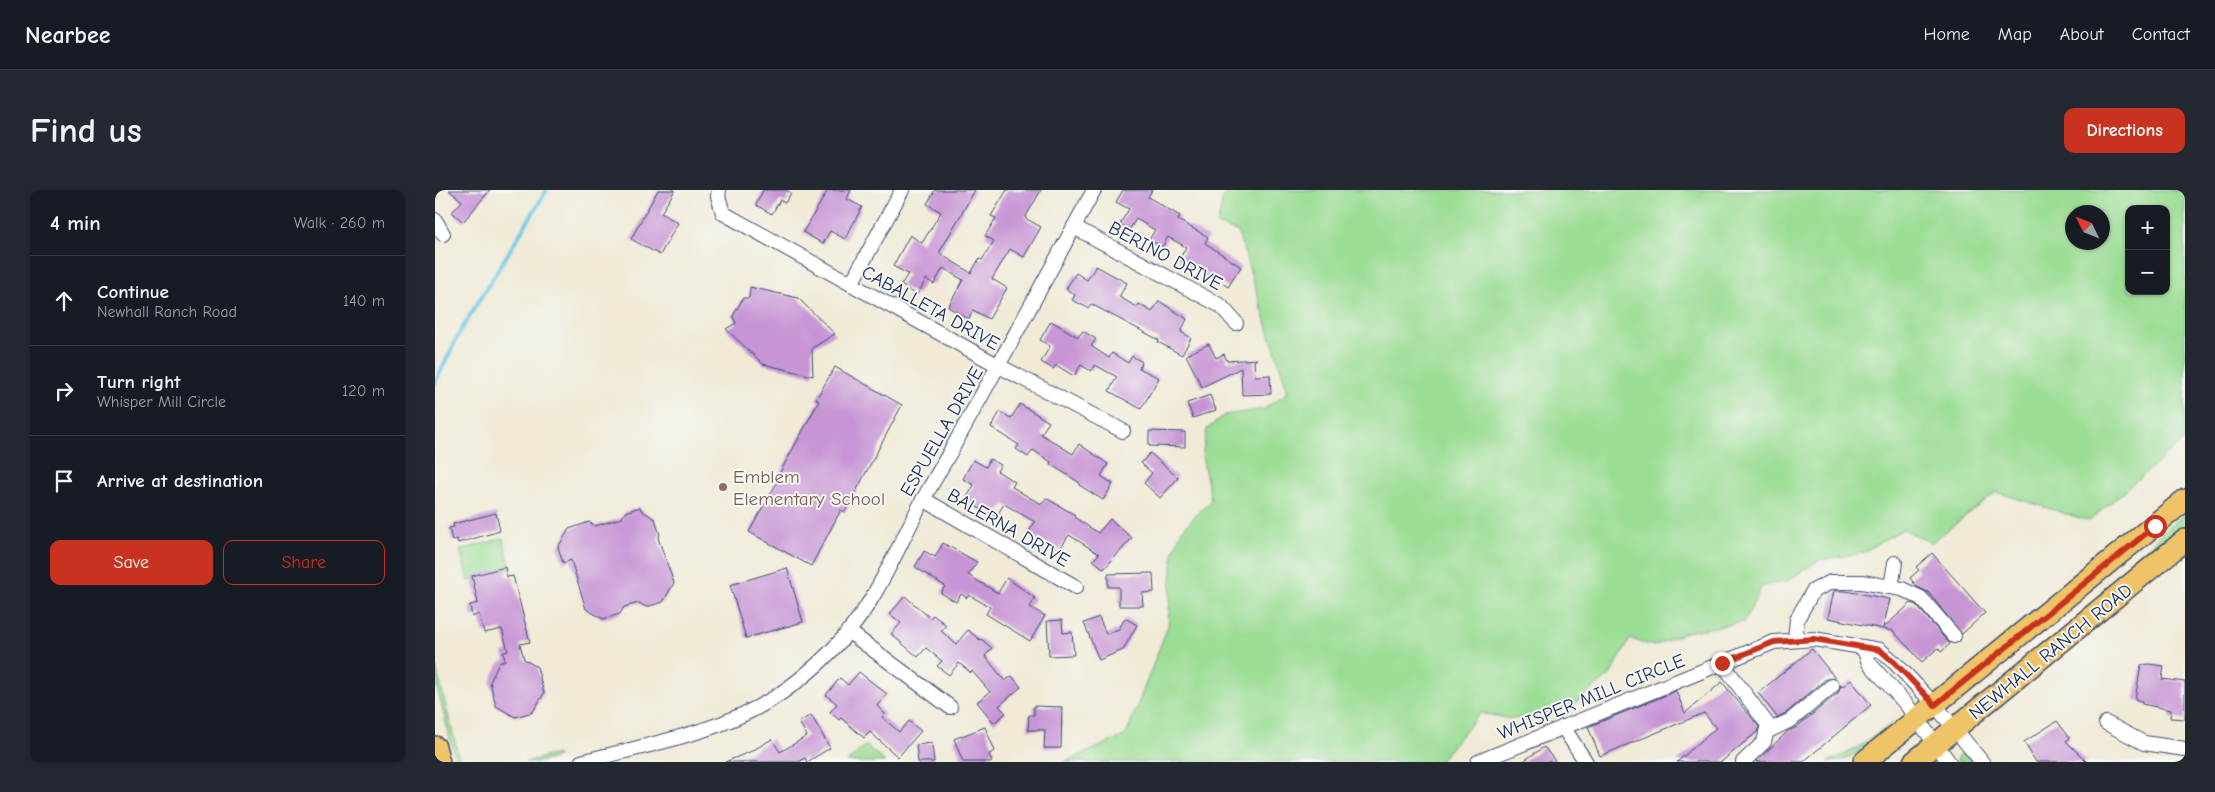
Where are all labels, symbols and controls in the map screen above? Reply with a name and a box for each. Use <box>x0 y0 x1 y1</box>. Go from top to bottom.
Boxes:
text: Nearbee <box>25 21 110 49</box>
text: Home <box>1923 24 1970 45</box>
text: Map <box>1998 24 2032 45</box>
text: About <box>2060 24 2104 45</box>
text: Contact <box>2132 24 2190 45</box>
button: Directions <box>2064 108 2185 153</box>
text: Find us <box>30 110 142 151</box>
north arrow <box>2065 205 2110 250</box>
map controls <box>2125 205 2170 295</box>
button: + <box>2125 205 2170 250</box>
text: 4 min <box>50 211 101 235</box>
text: Walk · 260 m <box>294 214 385 232</box>
street label: BERINO DRIVE <box>1105 217 1226 295</box>
button: − <box>2125 250 2170 295</box>
street label: CABALLETA DRIVE <box>858 261 1003 355</box>
text: Continue <box>97 281 169 303</box>
icon: ahead <box>50 287 78 315</box>
text: 140 m <box>343 292 385 310</box>
text: Newhall Ranch Road <box>97 303 237 321</box>
street label: ESPUELLA DRIVE <box>896 363 988 500</box>
text: Turn right <box>97 371 181 393</box>
icon: right <box>50 377 78 405</box>
text: 120 m <box>342 382 385 400</box>
text: Whisper Mill Circle <box>97 393 226 411</box>
place label: Emblem Elementary School <box>733 466 885 510</box>
icon: arrive <box>50 467 78 495</box>
text: Arrive at destination <box>97 470 263 492</box>
marker: Emblem Elementary School <box>717 481 729 493</box>
street label: BALERNA DRIVE <box>944 484 1073 572</box>
route start <box>2144 515 2167 538</box>
button: Save <box>50 540 213 585</box>
button: Share <box>223 540 385 585</box>
street label: NEWHALL RANCH ROAD <box>1965 579 2137 724</box>
street label: WHISPER MILL CIRCLE <box>1495 649 1688 745</box>
route end <box>1711 652 1734 675</box>

